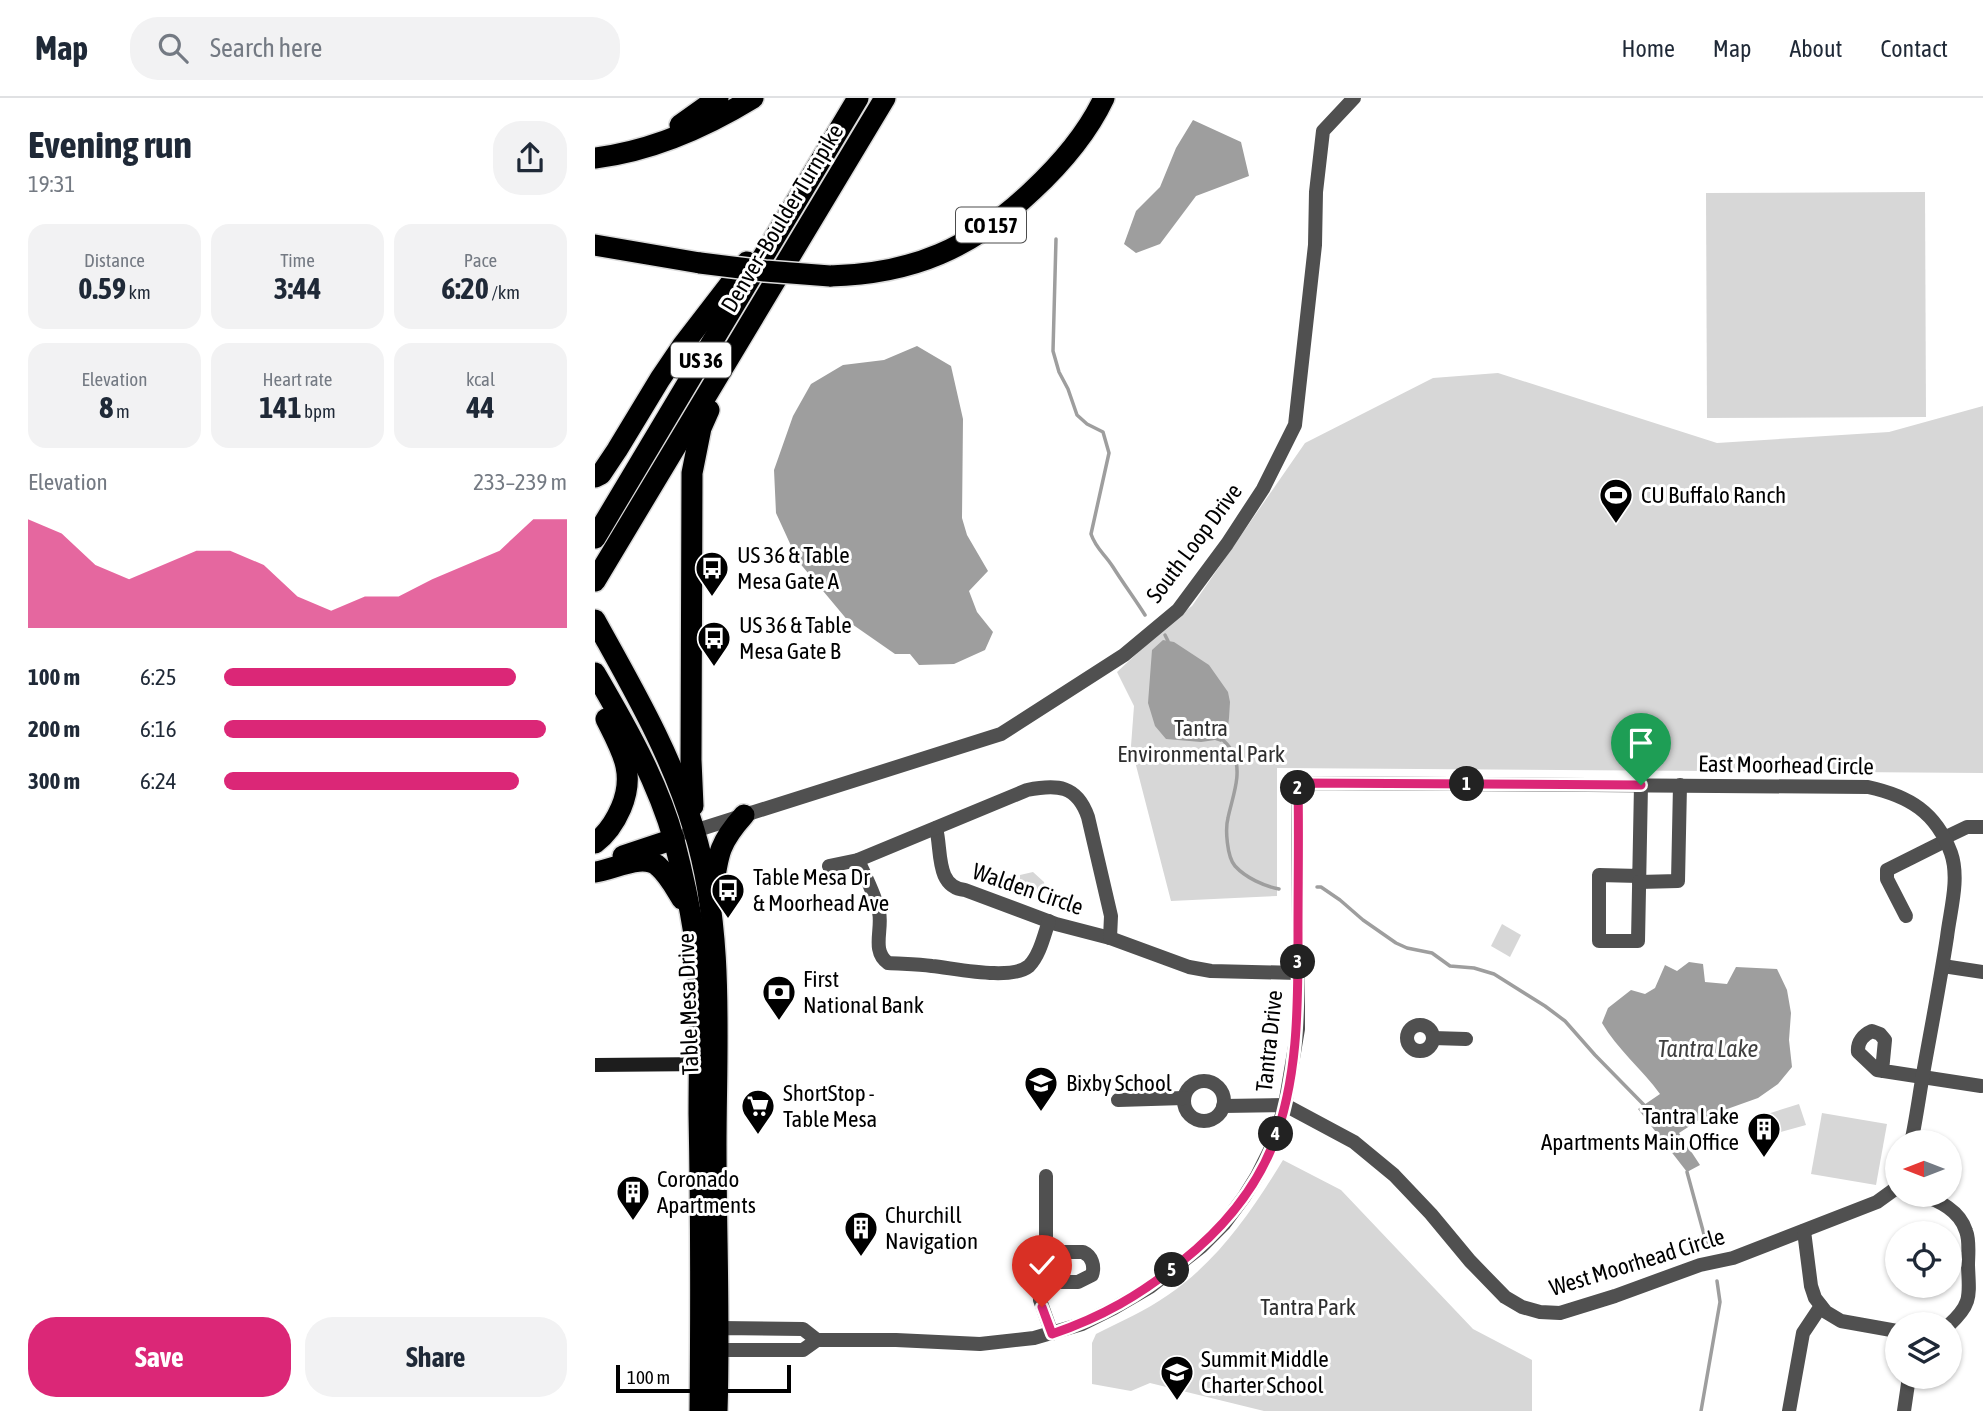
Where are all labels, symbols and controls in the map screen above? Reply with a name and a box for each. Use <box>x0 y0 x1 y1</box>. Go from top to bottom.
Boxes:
search box <box>130 17 620 80</box>
text: Map <box>35 29 88 67</box>
icon: search <box>154 29 192 67</box>
text: Search here <box>210 33 322 63</box>
text: Home <box>1621 35 1675 62</box>
text: Map <box>1713 35 1751 62</box>
text: About <box>1789 35 1842 62</box>
text: Contact <box>1880 35 1948 62</box>
street label: Denver–Boulder Turnpike <box>716 119 848 317</box>
button: share <box>493 121 567 195</box>
text: Evening run <box>28 123 192 166</box>
text: 19:31 <box>28 171 75 197</box>
road number: CO 157 <box>956 208 1026 242</box>
text: Distance <box>84 249 145 271</box>
text: Time <box>280 249 315 271</box>
text: Pace <box>464 249 497 271</box>
text: 0.59 <box>78 271 126 305</box>
text: 3:44 <box>274 271 321 305</box>
text: 6:20 <box>441 271 489 305</box>
text: km <box>126 281 151 303</box>
text: /km <box>489 281 520 303</box>
road number: US 36 <box>671 342 731 378</box>
text: Elevation <box>82 368 147 390</box>
text: Heart rate <box>263 368 332 390</box>
text: kcal <box>466 368 495 390</box>
text: 8 <box>99 390 113 424</box>
text: 141 <box>259 390 302 424</box>
text: 44 <box>466 390 495 424</box>
text: m <box>113 400 130 422</box>
text: bpm <box>302 400 336 422</box>
text: Elevation <box>28 469 108 495</box>
text: 233–239 m <box>473 469 567 495</box>
sports icon: CU Buffalo Ranch <box>1597 476 1635 525</box>
street label: South Loop Drive <box>1141 479 1247 607</box>
place label: CU Buffalo Ranch <box>1641 482 1786 508</box>
place label: US 36 & Table Mesa Gate A <box>737 542 850 594</box>
bus stop icon: US 36 & Table Mesa Gate A <box>693 549 731 598</box>
place label: US 36 & Table Mesa Gate B <box>739 612 852 664</box>
bus stop icon: US 36 & Table Mesa Gate B <box>695 619 733 668</box>
text: 100 m <box>28 664 80 690</box>
text: 6:25 <box>140 664 177 690</box>
pin <box>1611 713 1671 785</box>
park label: Tantra Environmental Park <box>1117 715 1285 767</box>
text: 200 m <box>28 716 80 742</box>
text: 6:16 <box>140 716 177 742</box>
icon: arrive <box>1622 724 1660 762</box>
street label: East Moorhead Circle <box>1698 750 1874 780</box>
pin: 1 <box>1449 766 1485 802</box>
text: 300 m <box>28 768 80 794</box>
text: 6:24 <box>140 768 177 794</box>
pin: 2 <box>1281 770 1315 806</box>
text: 1 <box>1462 772 1471 794</box>
text: 2 <box>1293 776 1302 798</box>
street label: Walden Circle <box>969 858 1087 920</box>
place label: Table Mesa Dr & Moorhead Ave <box>753 864 889 916</box>
bus stop icon: Table Mesa Dr & Moorhead Ave <box>709 871 747 920</box>
street label: Table Mesa Drive <box>673 933 703 1075</box>
pin: 3 <box>1281 944 1315 980</box>
text: 3 <box>1293 950 1302 972</box>
place label: First National Bank <box>803 966 924 1018</box>
bank icon: First National Bank <box>760 973 798 1022</box>
street label: Tantra Drive <box>1251 989 1287 1093</box>
water label: Tantra Lake <box>1657 1035 1759 1062</box>
school or university icon: Bixby School <box>1022 1064 1060 1113</box>
place label: Bixby School <box>1066 1070 1172 1096</box>
place label: ShortStop - Table Mesa <box>783 1080 877 1132</box>
supermarket icon: ShortStop - Table Mesa <box>739 1087 777 1136</box>
place label: Tantra Lake Apartments Main Office <box>1541 1103 1739 1155</box>
building icon: Tantra Lake Apartments Main Office <box>1745 1110 1783 1159</box>
pin: 4 <box>1259 1116 1293 1152</box>
text: 4 <box>1271 1122 1280 1144</box>
north arrow <box>1885 1130 1962 1208</box>
map controls <box>1885 1130 1962 1389</box>
place label: Coronado Apartments <box>657 1166 756 1218</box>
building icon: Coronado Apartments <box>614 1173 652 1222</box>
place label: Churchill Navigation <box>885 1202 978 1254</box>
building icon: Churchill Navigation <box>842 1209 880 1258</box>
button: locate <box>1885 1221 1962 1298</box>
street label: West Moorhead Circle <box>1546 1223 1728 1301</box>
pin <box>1012 1235 1072 1307</box>
icon: check <box>1023 1246 1061 1284</box>
pin: 5 <box>1155 1252 1189 1288</box>
text: 5 <box>1167 1258 1176 1280</box>
park label: Tantra Park <box>1260 1294 1356 1320</box>
button: layers <box>1885 1312 1962 1389</box>
button: Save <box>28 1317 291 1397</box>
button: Share <box>305 1317 567 1397</box>
place label: Summit Middle Charter School <box>1201 1346 1329 1398</box>
school or university icon: Summit Middle Charter School <box>1158 1353 1196 1402</box>
scale bar <box>616 1362 791 1394</box>
text: 100 m <box>627 1366 670 1388</box>

